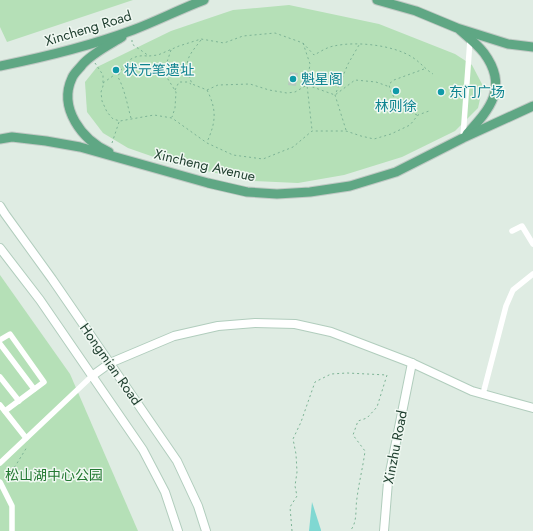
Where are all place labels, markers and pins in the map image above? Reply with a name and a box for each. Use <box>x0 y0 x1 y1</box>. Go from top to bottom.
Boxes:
place label: 状元笔遗址 <box>124 60 194 80</box>
marker: 状元笔遗址 <box>111 65 121 75</box>
place label: 魁星阁 <box>301 69 343 89</box>
marker: 魁星阁 <box>288 74 298 84</box>
place label: 东门广场 <box>449 82 505 102</box>
marker: 林则徐 <box>391 86 401 96</box>
marker: 东门广场 <box>436 87 446 97</box>
place label: 林则徐 <box>375 96 417 116</box>

